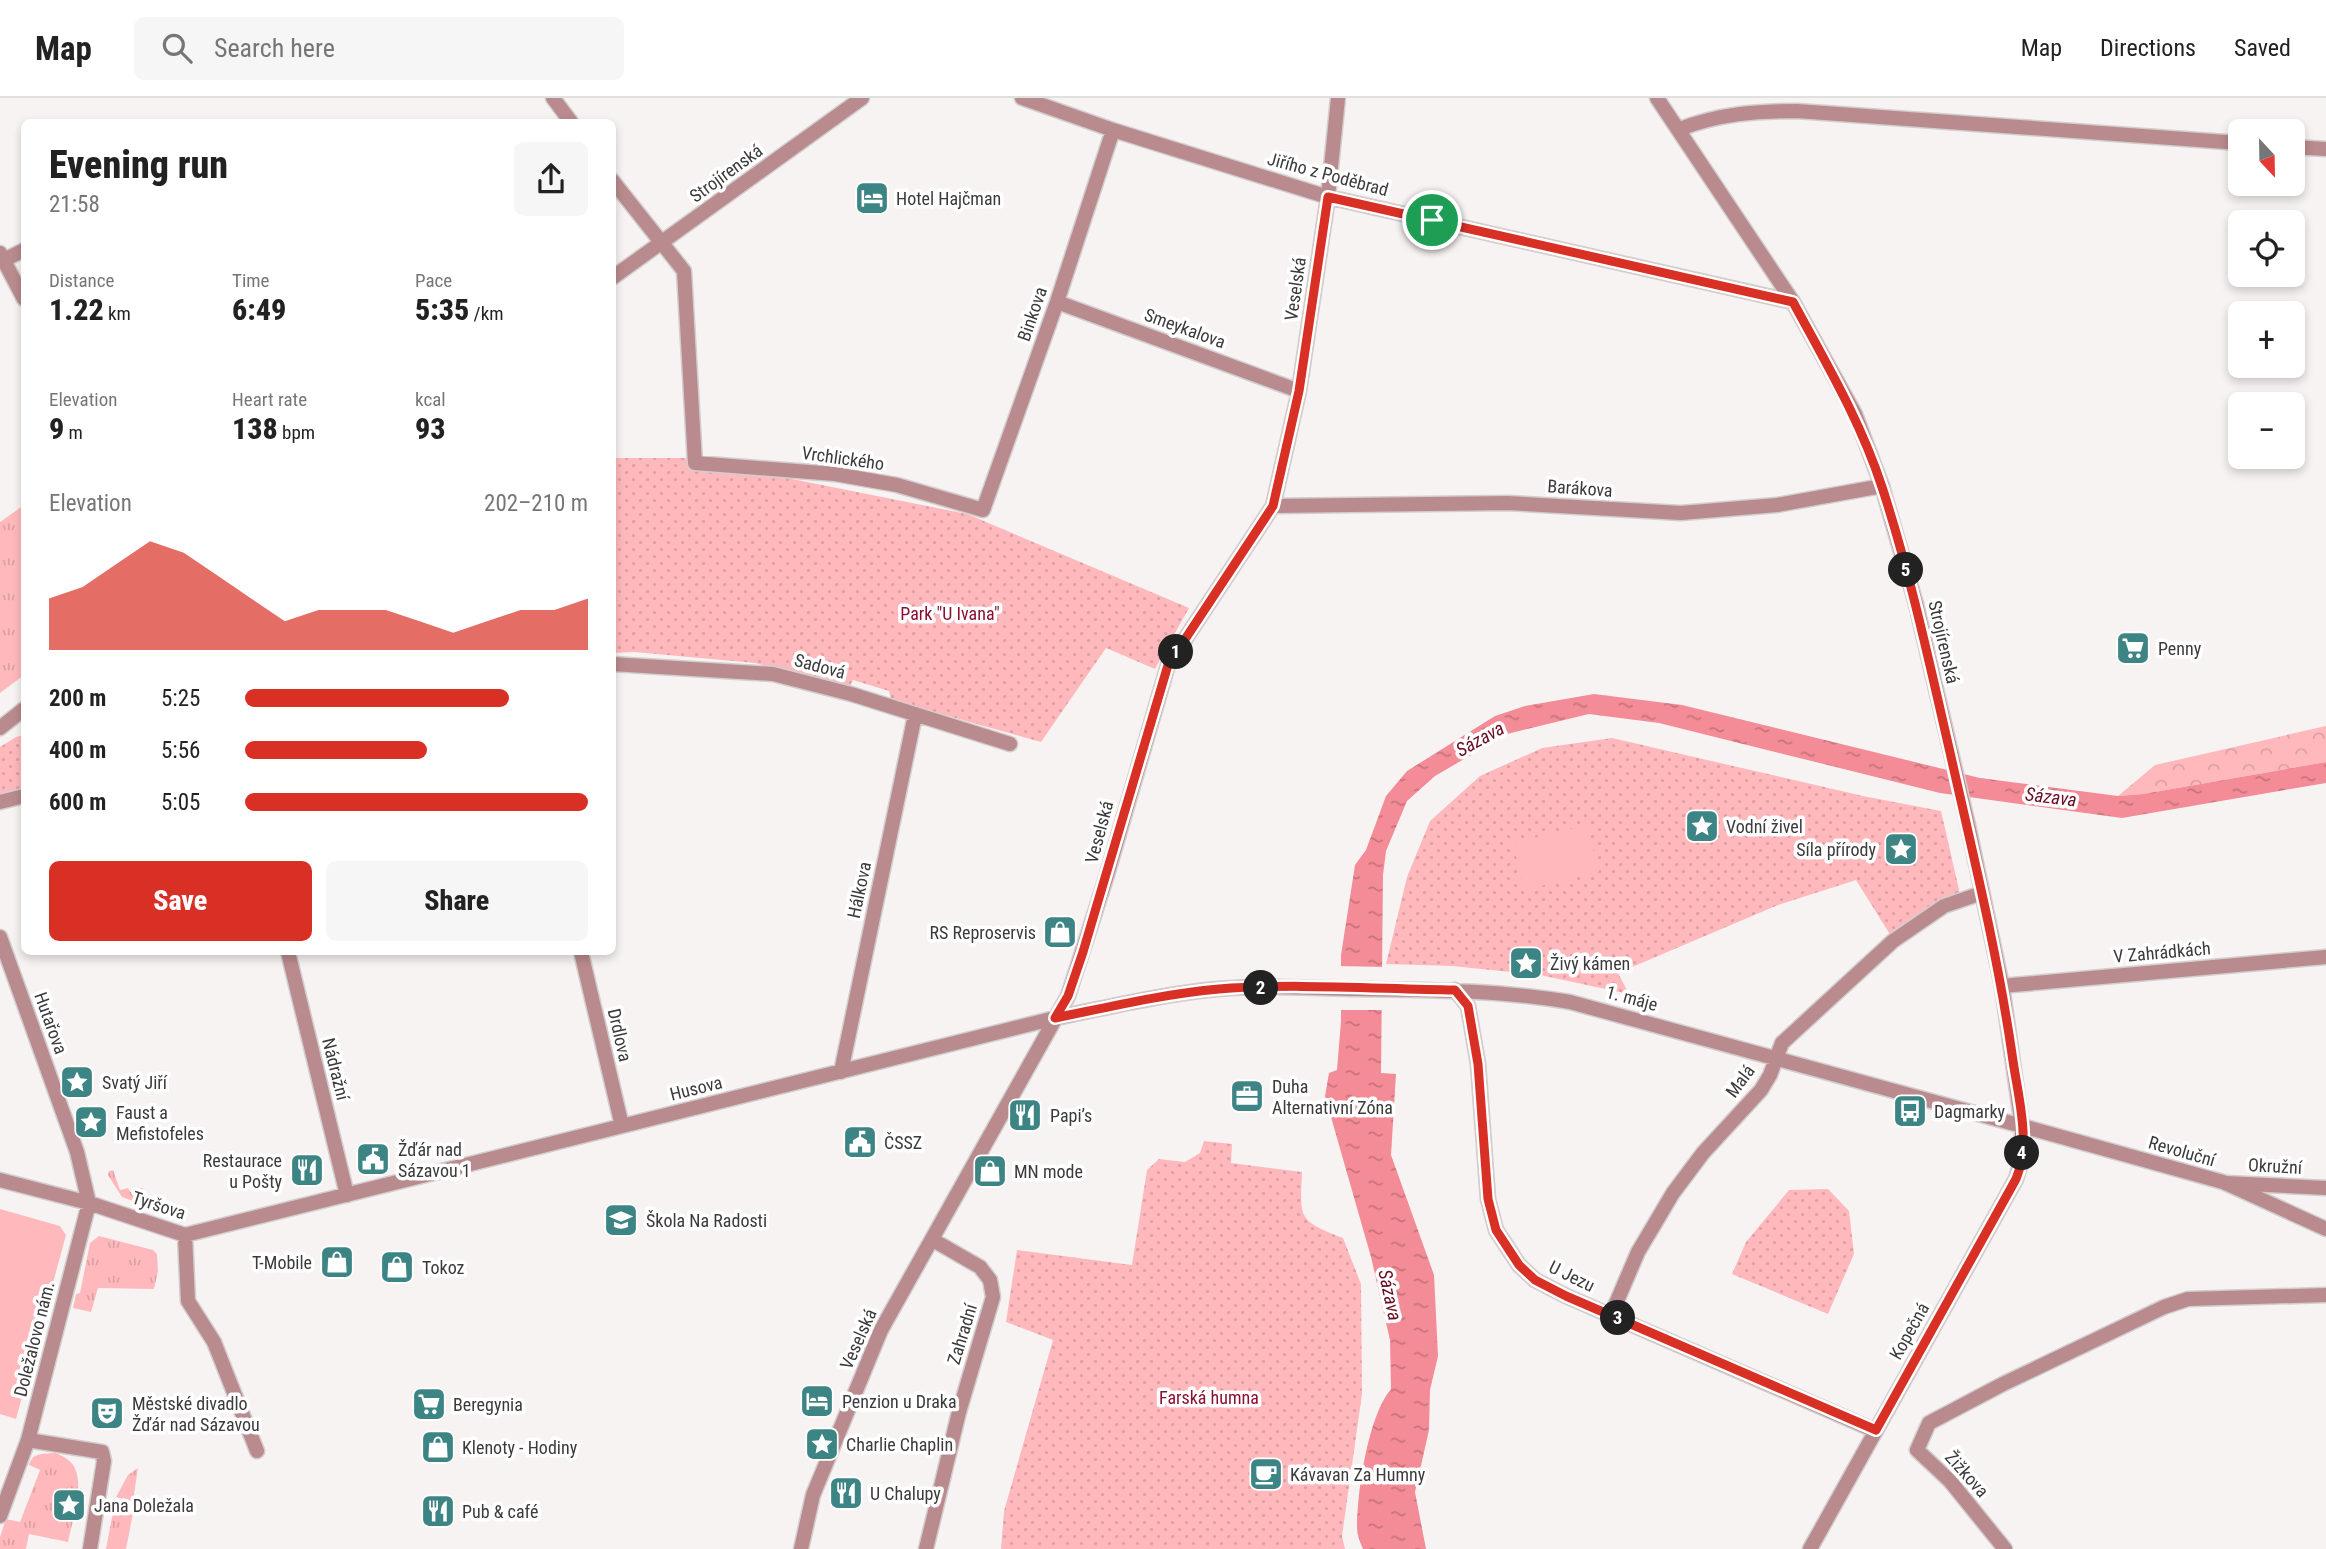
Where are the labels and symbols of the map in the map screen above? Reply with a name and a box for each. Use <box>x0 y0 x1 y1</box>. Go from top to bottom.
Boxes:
north arrow <box>2228 119 2305 196</box>
street label: Strojírenská <box>686 140 766 206</box>
street label: Jiřího z Poděbrad <box>1265 148 1391 200</box>
hotel icon: Hotel Hajčman <box>853 179 891 217</box>
place label: Hotel Hajčman <box>896 188 1001 209</box>
pin <box>1402 190 1462 250</box>
street label: Veselská <box>1280 256 1310 322</box>
street label: Binkova <box>1013 284 1051 344</box>
street label: Smeykalova <box>1142 304 1228 352</box>
street label: Vrchlického <box>801 442 885 474</box>
street label: Barákova <box>1547 475 1613 501</box>
pin: 5 <box>1888 552 1924 588</box>
street label: Strojírenská <box>1924 598 1964 686</box>
park label: Park "U Ivana" <box>900 603 1000 624</box>
supermarket icon: Penny <box>2114 629 2152 667</box>
pin: 1 <box>1158 634 1194 670</box>
place label: Penny <box>2158 638 2202 659</box>
street label: Sadová <box>792 649 848 683</box>
water label: Sázava <box>1452 716 1508 762</box>
water label: Sázava <box>2024 782 2078 812</box>
street label: Veselská <box>1081 798 1117 866</box>
place icon: Vodní živel <box>1683 807 1721 845</box>
place label: Vodní živel <box>1726 816 1803 837</box>
place icon: Síla přírody <box>1882 830 1920 868</box>
place label: Síla přírody <box>1796 839 1876 860</box>
street label: Hálkova <box>843 860 875 920</box>
shop icon: RS Reproservis <box>1041 913 1079 951</box>
place label: RS Reproservis <box>929 922 1036 943</box>
street label: V Zahrádkách <box>2113 937 2211 967</box>
place icon: Živý kámen <box>1507 944 1545 982</box>
place label: Živý kámen <box>1550 953 1630 974</box>
pin: 2 <box>1244 970 1278 1006</box>
street label: 1. máje <box>1604 981 1660 1015</box>
street label: Hutařova <box>30 989 72 1057</box>
street label: Drdlova <box>604 1006 636 1064</box>
street label: Nádražní <box>318 1036 354 1103</box>
street label: Malá <box>1721 1061 1759 1101</box>
place icon: Svatý Jiří <box>58 1063 96 1101</box>
street label: Husova <box>668 1071 724 1105</box>
place label: Svatý Jiří <box>102 1072 168 1093</box>
place label: Duha Alternativní Zóna <box>1272 1076 1393 1118</box>
office icon: Duha Alternativní Zóna <box>1228 1077 1266 1115</box>
bus stop icon: Dagmarky <box>1891 1092 1929 1130</box>
restaurant icon: Papi’s <box>1006 1096 1044 1134</box>
place label: Dagmarky <box>1934 1101 2006 1122</box>
place label: Faust a Mefistofeles <box>116 1102 204 1144</box>
place icon: Faust a Mefistofeles <box>72 1103 110 1141</box>
place label: Papi’s <box>1050 1105 1092 1126</box>
public building icon: ČSSZ <box>841 1123 879 1161</box>
street label: Revoluční <box>2146 1131 2219 1171</box>
place label: ČSSZ <box>884 1132 922 1153</box>
pin: 4 <box>2004 1136 2039 1170</box>
place label: Žďár nad Sázavou 1 <box>398 1139 471 1181</box>
public building icon: Žďár nad Sázavou 1 <box>354 1140 392 1178</box>
place label: Restaurace u Pošty <box>203 1150 282 1192</box>
restaurant icon: Restaurace u Pošty <box>288 1151 326 1189</box>
shop icon: MN mode <box>971 1152 1009 1190</box>
street label: Okružní <box>2247 1154 2303 1178</box>
place label: MN mode <box>1014 1161 1083 1182</box>
street label: Tyršova <box>130 1187 188 1223</box>
school or university icon: Škola Na Radosti <box>602 1201 640 1239</box>
place label: Škola Na Radosti <box>646 1210 767 1231</box>
shop icon: T-Mobile <box>318 1243 356 1281</box>
shop icon: Tokoz <box>378 1248 416 1286</box>
place label: T-Mobile <box>252 1252 312 1273</box>
street label: U Jezu <box>1546 1256 1598 1296</box>
place label: Tokoz <box>422 1257 465 1278</box>
water label: Sázava <box>1373 1267 1407 1323</box>
street label: Doležalovo nám. <box>10 1279 58 1399</box>
street label: Kopečná <box>1885 1299 1933 1363</box>
street label: Zahradní <box>943 1300 981 1367</box>
pin: 3 <box>1600 1300 1636 1336</box>
street label: Veselská <box>835 1306 881 1372</box>
hotel icon: Penzion u Draka <box>798 1382 836 1420</box>
supermarket icon: Beregynia <box>410 1385 448 1423</box>
park label: Farská humna <box>1159 1387 1259 1408</box>
place label: Penzion u Draka <box>842 1391 957 1412</box>
place label: Městské divadlo Žďár nad Sázavou <box>132 1393 260 1435</box>
theatre icon: Městské divadlo Žďár nad Sázavou <box>88 1394 126 1432</box>
place label: Beregynia <box>453 1394 523 1415</box>
place icon: Charlie Chaplin <box>803 1425 841 1463</box>
shop icon: Klenoty - Hodiny <box>419 1428 457 1466</box>
place label: Charlie Chaplin <box>846 1434 953 1455</box>
place label: Klenoty - Hodiny <box>462 1437 578 1458</box>
street label: Žižkova <box>1941 1447 1993 1501</box>
cafe icon: Kávavan Za Humny <box>1247 1455 1285 1493</box>
place label: Kávavan Za Humny <box>1290 1464 1426 1485</box>
restaurant icon: U Chalupy <box>827 1474 865 1512</box>
place label: U Chalupy <box>870 1483 941 1504</box>
place icon: Jana Doležala <box>50 1486 88 1524</box>
restaurant icon: Pub & café <box>419 1492 457 1530</box>
place label: Jana Doležala <box>94 1495 194 1516</box>
place label: Pub & café <box>462 1501 538 1522</box>

